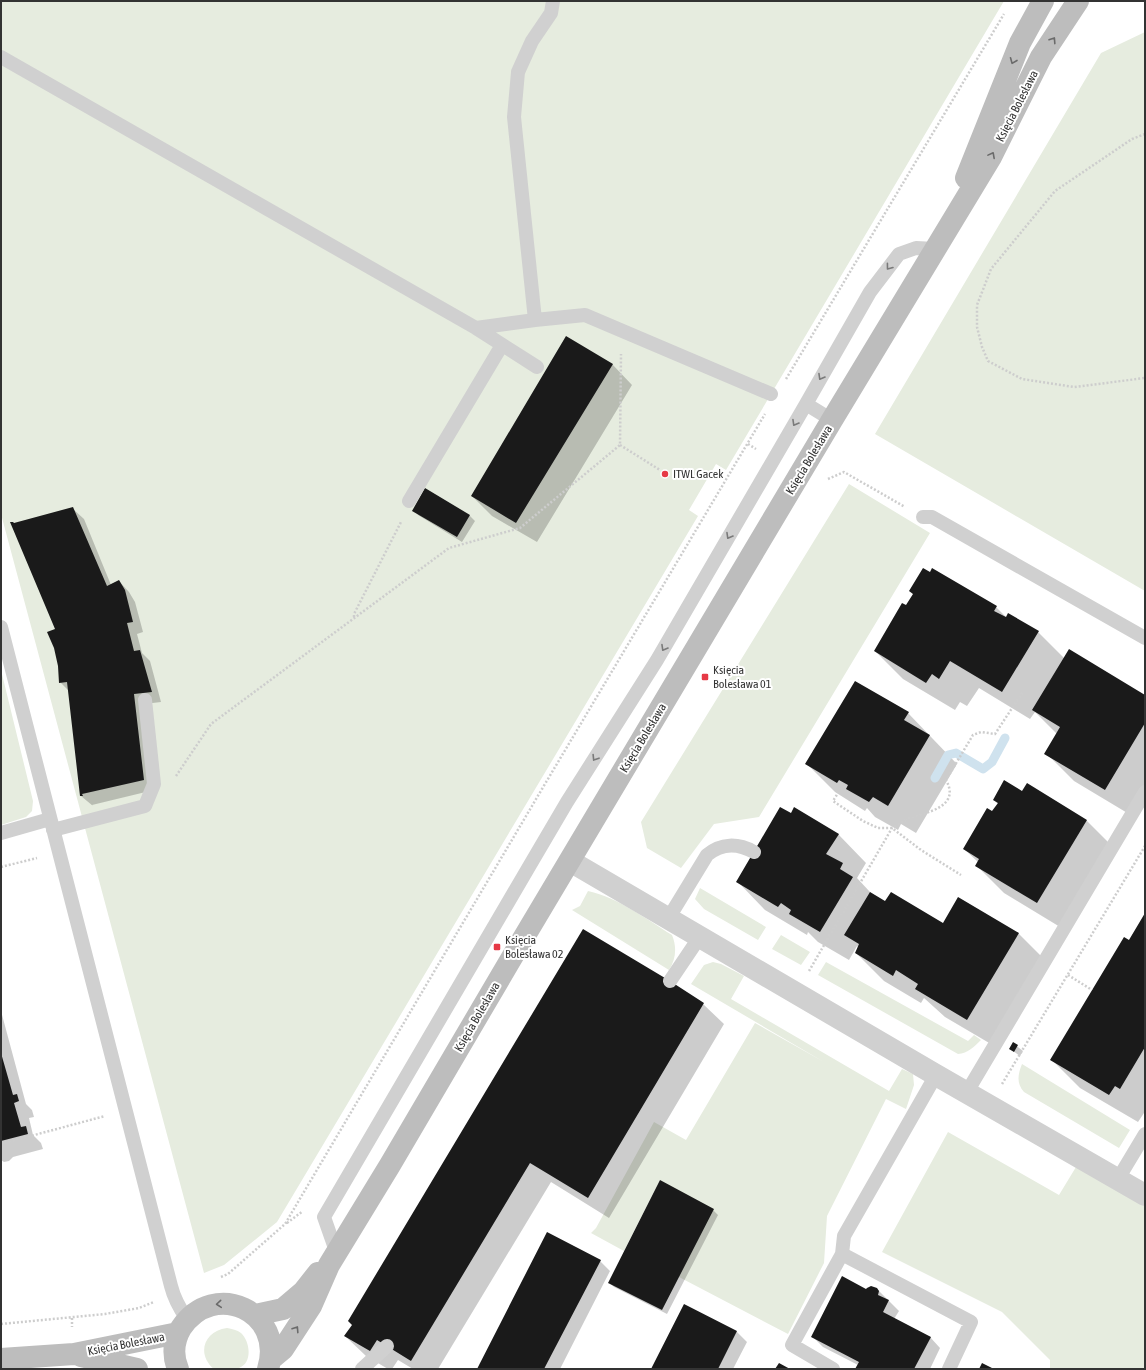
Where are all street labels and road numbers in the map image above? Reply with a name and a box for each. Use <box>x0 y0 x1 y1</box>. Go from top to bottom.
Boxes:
street label: Księcia Bolesława <box>993 68 1041 144</box>
street label: Księcia Bolesława <box>783 423 835 497</box>
street label: Księcia Bolesława <box>617 701 669 775</box>
street label: Księcia Bolesława <box>451 980 503 1054</box>
street label: Księcia Bolesława <box>86 1330 166 1358</box>

